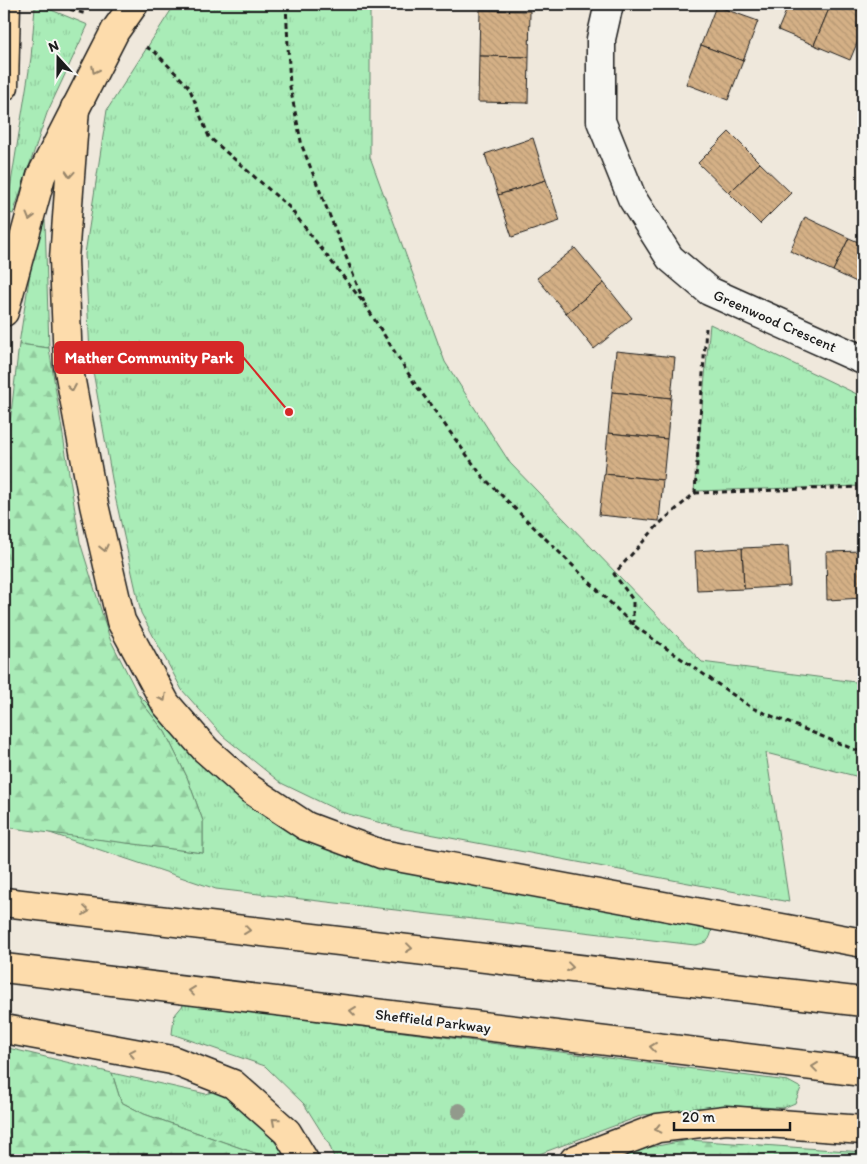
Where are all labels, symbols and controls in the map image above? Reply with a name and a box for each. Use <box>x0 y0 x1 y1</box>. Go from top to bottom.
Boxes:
north arrow <box>32 32 82 82</box>
text: N <box>46 37 61 56</box>
one-way arrow <box>91 64 101 73</box>
one-way arrow <box>65 170 76 178</box>
one-way arrow <box>25 213 35 221</box>
street label: Greenwood Crescent <box>711 286 840 356</box>
callout: Mather Community Park <box>55 342 243 373</box>
text: Mather Community Park <box>65 348 234 368</box>
one-way arrow <box>67 384 77 393</box>
one-way arrow <box>98 543 109 552</box>
one-way arrow <box>157 692 167 701</box>
one-way arrow <box>82 905 90 916</box>
one-way arrow <box>243 924 251 935</box>
one-way arrow <box>405 942 413 953</box>
one-way arrow <box>566 961 574 972</box>
one-way arrow <box>188 986 196 997</box>
street label: Sheffield Parkway <box>374 1005 492 1037</box>
one-way arrow <box>349 1006 357 1017</box>
one-way arrow <box>649 1042 657 1053</box>
one-way arrow <box>128 1048 137 1058</box>
one-way arrow <box>811 1062 819 1073</box>
scale bar <box>674 1099 791 1131</box>
text: 20 m <box>682 1108 716 1126</box>
one-way arrow <box>272 1118 281 1127</box>
one-way arrow <box>654 1123 662 1134</box>

